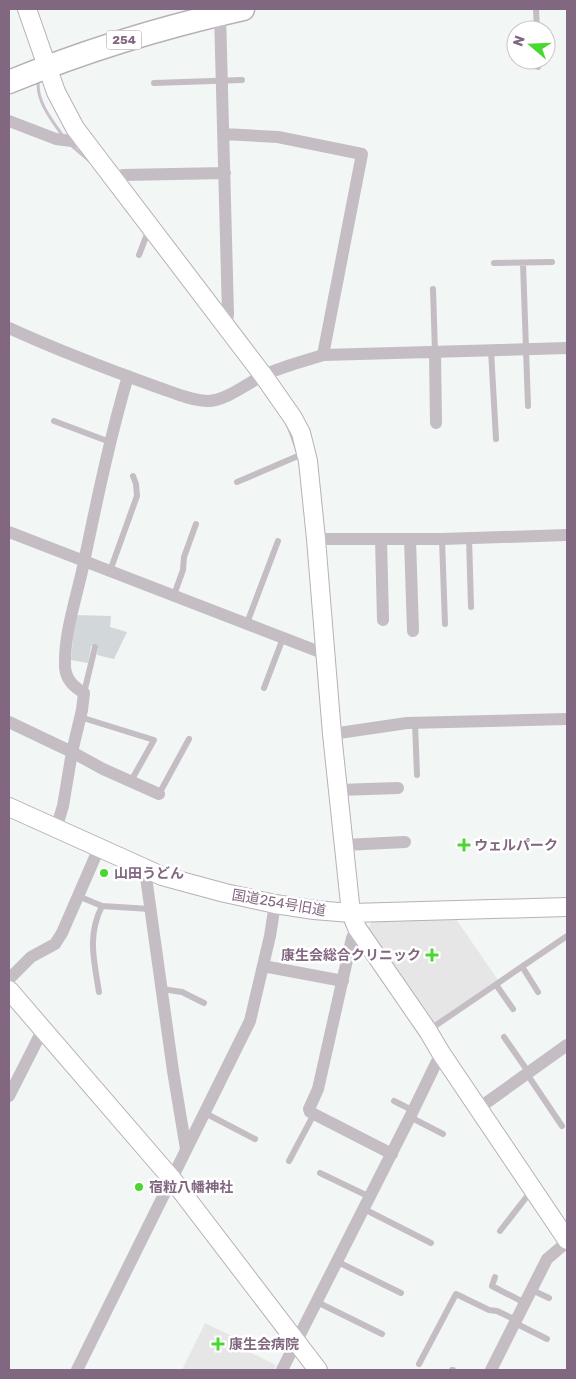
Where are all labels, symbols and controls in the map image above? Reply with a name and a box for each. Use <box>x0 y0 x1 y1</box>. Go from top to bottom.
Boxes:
north arrow <box>506 20 556 70</box>
road number: 254 <box>106 30 142 50</box>
text: N <box>510 33 529 48</box>
place label: ウェルパーク <box>474 837 558 854</box>
marker: ウェルパーク <box>458 839 470 851</box>
place label: 山田うどん <box>114 865 184 882</box>
marker: 山田うどん <box>98 867 110 879</box>
street label: 国道254号旧道 <box>231 886 327 920</box>
place label: 康生会総合クリニック <box>281 947 421 964</box>
marker: 康生会総合クリニック <box>425 948 439 962</box>
place label: 宿粒八幡神社 <box>149 1179 233 1196</box>
marker: 宿粒八幡神社 <box>133 1181 145 1193</box>
place label: 康生会病院 <box>229 1336 299 1353</box>
marker: 康生会病院 <box>211 1337 225 1351</box>

